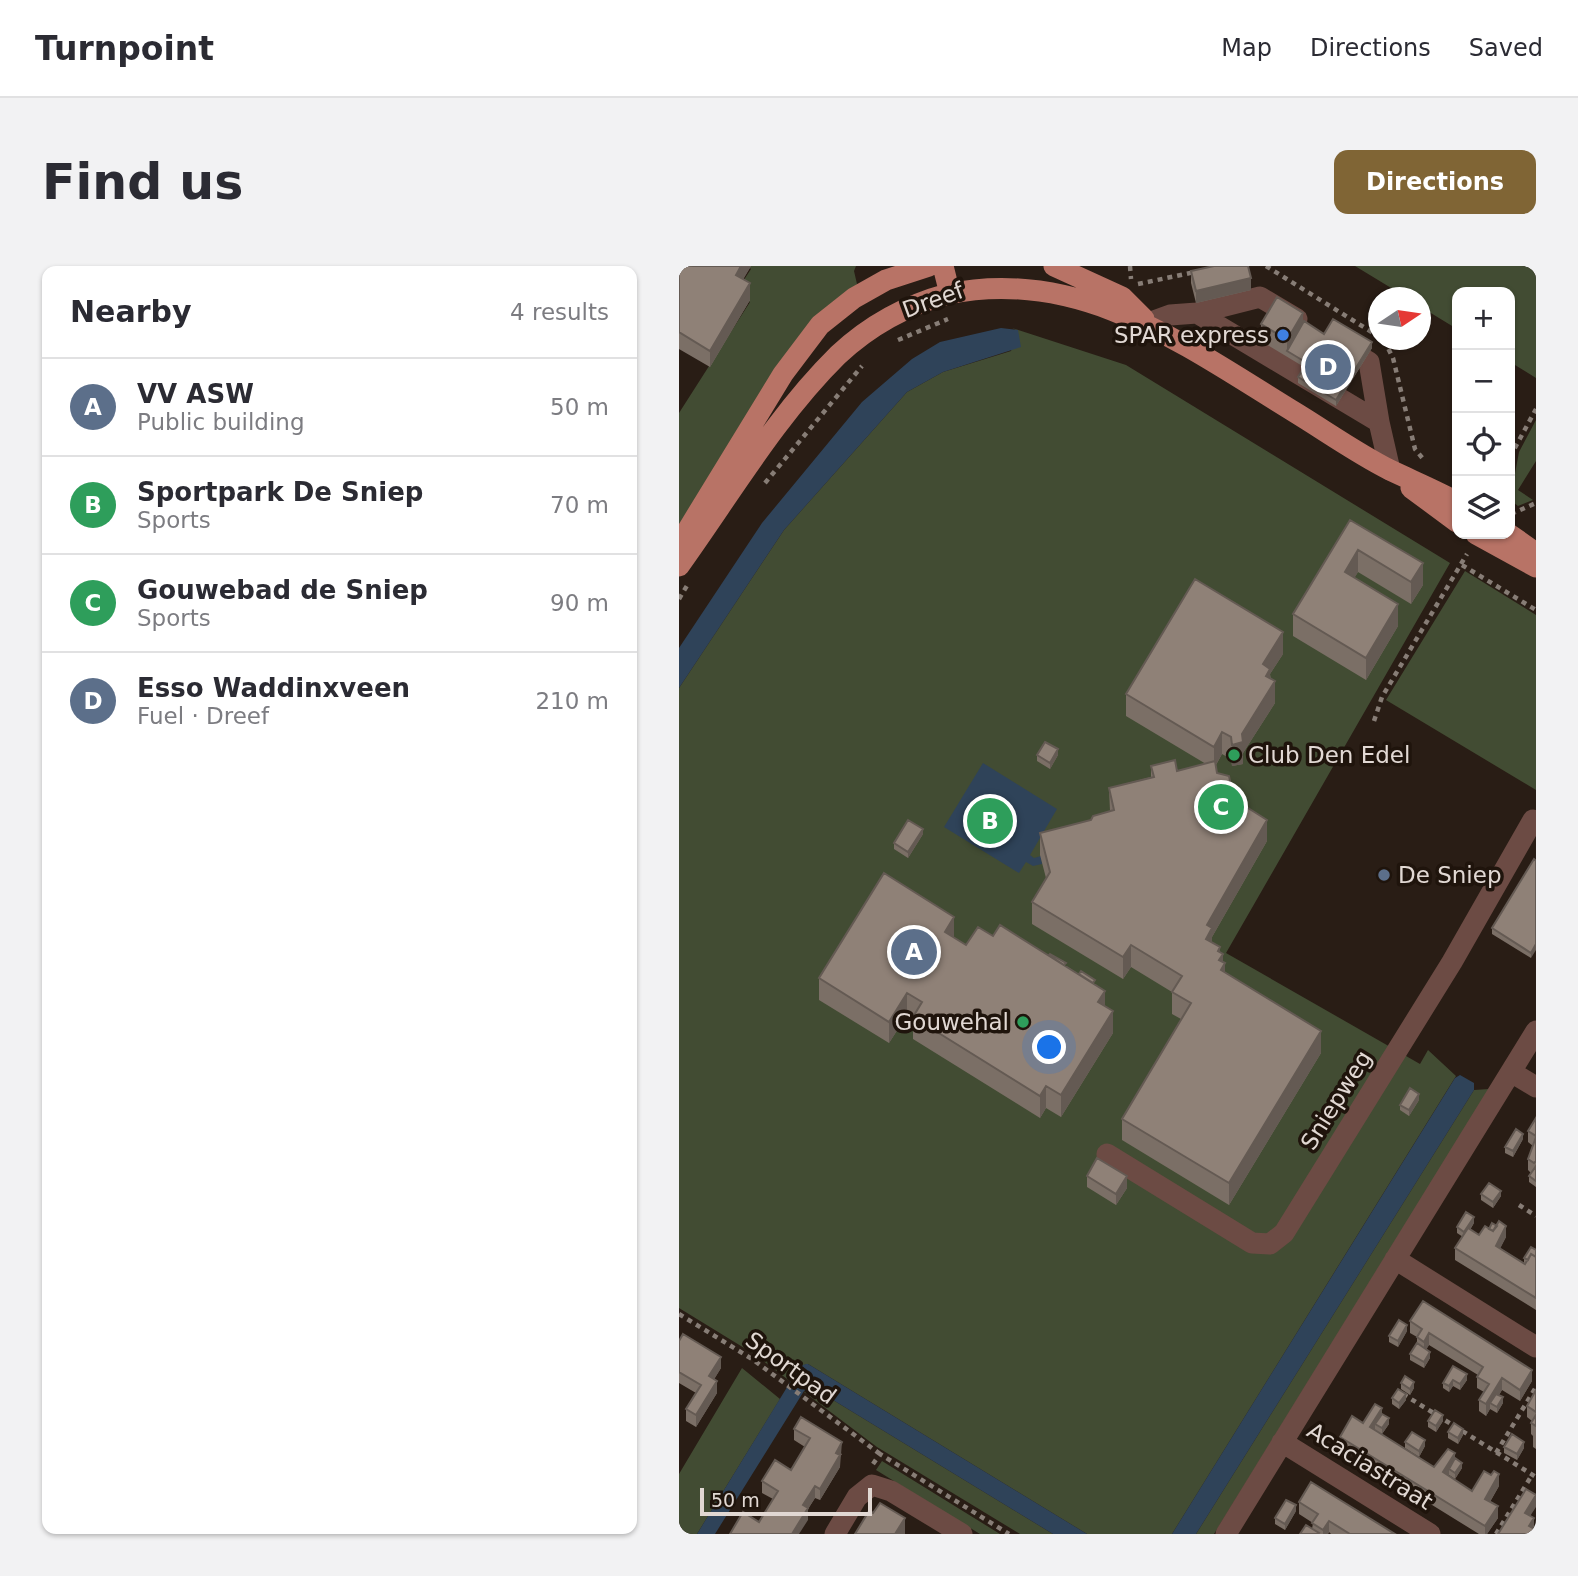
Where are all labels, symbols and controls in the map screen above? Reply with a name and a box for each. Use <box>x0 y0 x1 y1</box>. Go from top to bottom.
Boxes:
text: Turnpoint <box>35 29 214 68</box>
text: Map <box>1221 34 1272 62</box>
text: Directions <box>1310 34 1431 62</box>
text: Saved <box>1469 34 1543 62</box>
button: Directions <box>1334 150 1536 214</box>
text: Find us <box>42 154 243 211</box>
street label: Dreef <box>899 277 968 323</box>
north arrow <box>1368 287 1431 350</box>
map controls <box>1452 287 1515 539</box>
button: + <box>1452 287 1515 350</box>
text: Nearby <box>70 294 192 329</box>
text: 4 results <box>510 299 609 325</box>
place label: SPAR express <box>1114 322 1269 348</box>
marker: SPAR express <box>1275 327 1291 343</box>
pin: D <box>1305 341 1351 393</box>
button: − <box>1452 350 1515 413</box>
text: VV ASW <box>137 379 254 409</box>
text: A <box>84 394 102 420</box>
text: 50 m <box>550 394 609 420</box>
text: Public building <box>137 409 305 435</box>
button: locate <box>1452 413 1515 476</box>
button: layers <box>1452 476 1515 539</box>
text: Sportpark De Sniep <box>137 477 423 507</box>
text: B <box>84 492 102 518</box>
text: 70 m <box>550 492 609 518</box>
text: Sports <box>137 507 211 533</box>
text: Gouwebad de Sniep <box>137 575 428 605</box>
text: C <box>85 590 101 616</box>
text: 90 m <box>550 590 609 616</box>
text: Sports <box>137 605 211 631</box>
text: Esso Waddinxveen <box>137 673 410 703</box>
text: D <box>83 688 103 714</box>
text: 210 m <box>535 688 609 714</box>
text: Fuel · Dreef <box>137 703 269 729</box>
place label: Club Den Edel <box>1248 742 1410 768</box>
marker: Club Den Edel <box>1226 747 1242 763</box>
pin: C <box>1198 781 1244 833</box>
pin: B <box>967 795 1013 847</box>
place label: De Sniep <box>1398 862 1502 888</box>
marker: De Sniep <box>1376 867 1392 883</box>
pin: A <box>891 926 937 978</box>
place label: Gouwehal <box>895 1009 1009 1035</box>
marker: Gouwehal <box>1015 1014 1031 1030</box>
your location <box>1032 1030 1066 1064</box>
street label: Sniepweg <box>1295 1046 1377 1154</box>
street label: Sportpad <box>741 1327 841 1409</box>
street label: Acaciastraat <box>1303 1417 1437 1515</box>
scale bar <box>700 1485 871 1517</box>
text: 50 m <box>711 1489 760 1511</box>

